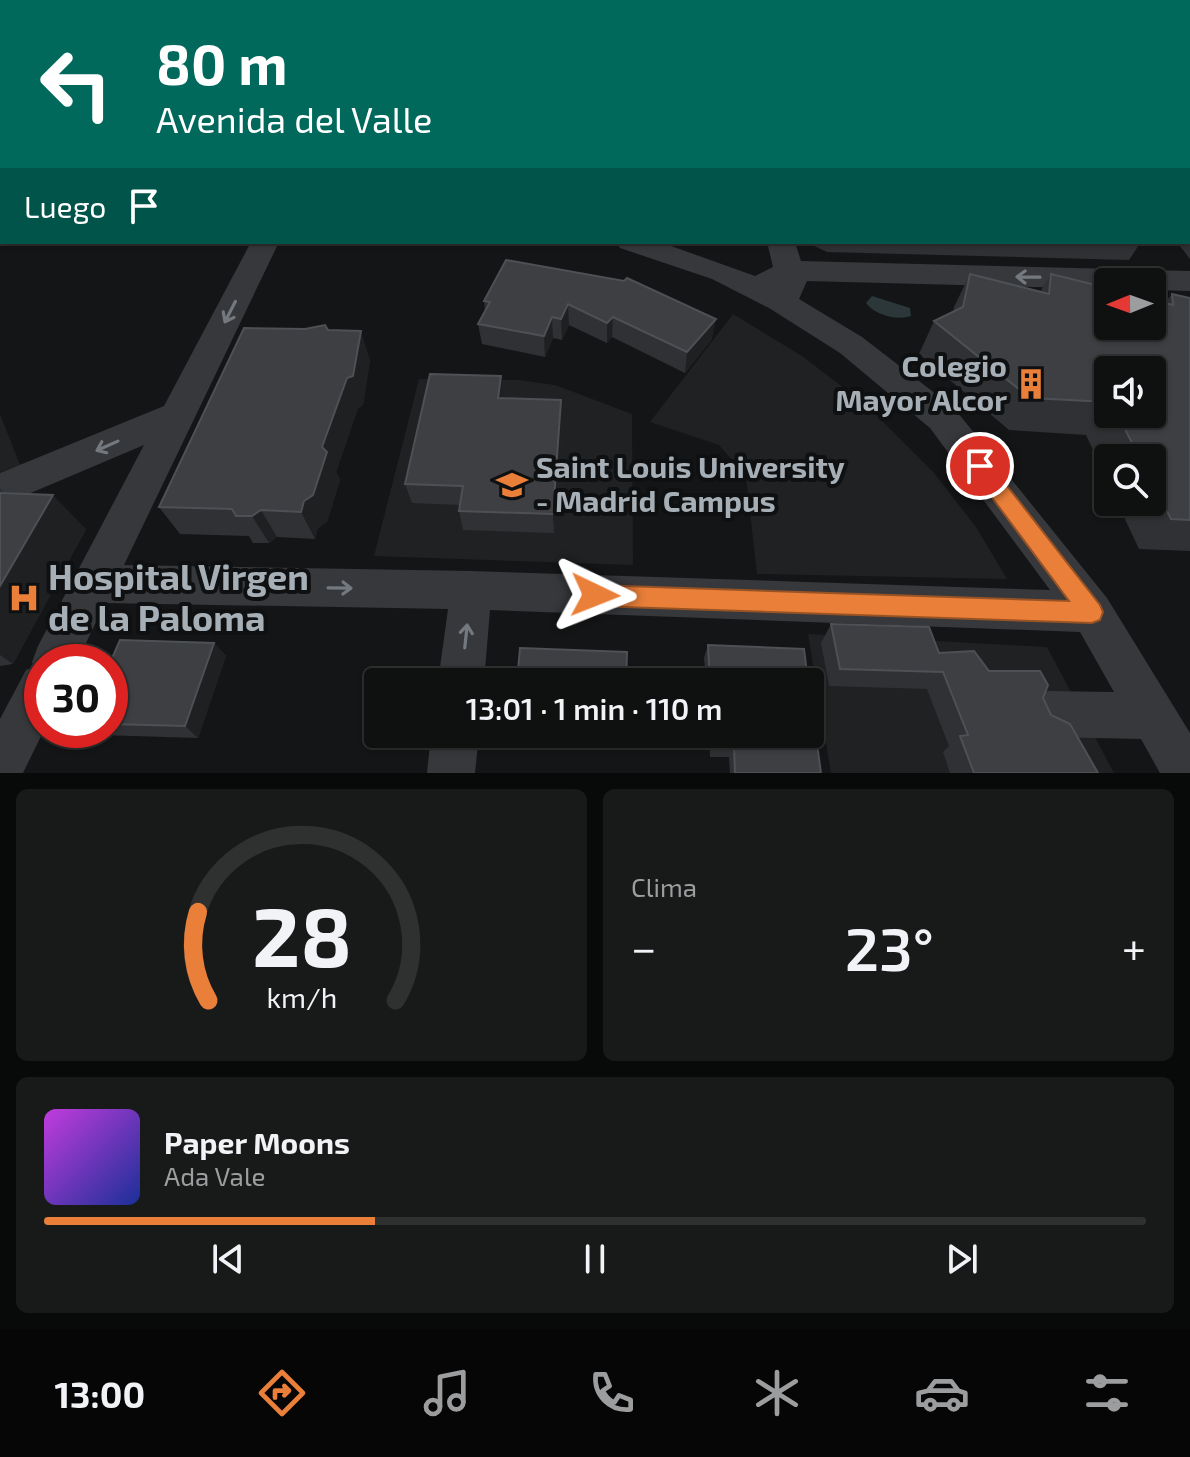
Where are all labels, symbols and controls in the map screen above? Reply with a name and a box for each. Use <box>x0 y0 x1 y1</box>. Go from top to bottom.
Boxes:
text: 80 m <box>156 29 288 96</box>
icon: left <box>24 32 128 136</box>
text: Avenida del Valle <box>156 97 432 140</box>
icon: arrive <box>122 184 166 228</box>
text: Luego <box>24 188 106 224</box>
north arrow <box>1094 268 1166 340</box>
map controls <box>1094 268 1166 516</box>
one-way arrow <box>1015 269 1042 285</box>
one-way arrow <box>222 299 238 323</box>
place label: Colegio Mayor Alcor <box>835 347 1007 418</box>
button: sound <box>1094 356 1166 428</box>
building icon: Colegio Mayor Alcor <box>1014 367 1048 401</box>
pin <box>946 432 1014 500</box>
one-way arrow <box>95 439 119 454</box>
icon: arrive <box>958 444 1002 488</box>
button: search <box>1094 444 1166 516</box>
place label: Saint Louis University - Madrid Campus <box>536 448 845 518</box>
school or university icon: Saint Louis University - Madrid Campus <box>495 468 529 502</box>
position arrow <box>553 553 637 637</box>
place label: Hospital Virgen de la Paloma <box>48 554 309 638</box>
one-way arrow <box>326 580 353 596</box>
hospital icon: Hospital Virgen de la Paloma <box>7 581 41 615</box>
one-way arrow <box>458 623 473 650</box>
speed limit sign: 30 <box>24 644 128 748</box>
text: 13:01 · 1 min · 110 m <box>466 690 722 726</box>
text: Clima <box>631 871 697 902</box>
text: 28 <box>251 884 352 984</box>
text: 23° <box>845 911 934 983</box>
text: − <box>631 920 657 973</box>
text: + <box>1122 920 1146 973</box>
text: km/h <box>266 979 337 1014</box>
text: Paper Moons <box>164 1124 350 1160</box>
text: Ada Vale <box>164 1160 266 1191</box>
icon: previous <box>206 1237 250 1281</box>
icon: pause <box>573 1237 617 1281</box>
icon: next <box>940 1237 984 1281</box>
icon: directions <box>254 1365 310 1421</box>
icon: music <box>419 1365 475 1421</box>
icon: phone <box>584 1365 640 1421</box>
icon: climate <box>749 1365 805 1421</box>
icon: car <box>914 1365 970 1421</box>
icon: filters <box>1079 1365 1135 1421</box>
text: 13:00 <box>55 1372 145 1415</box>

